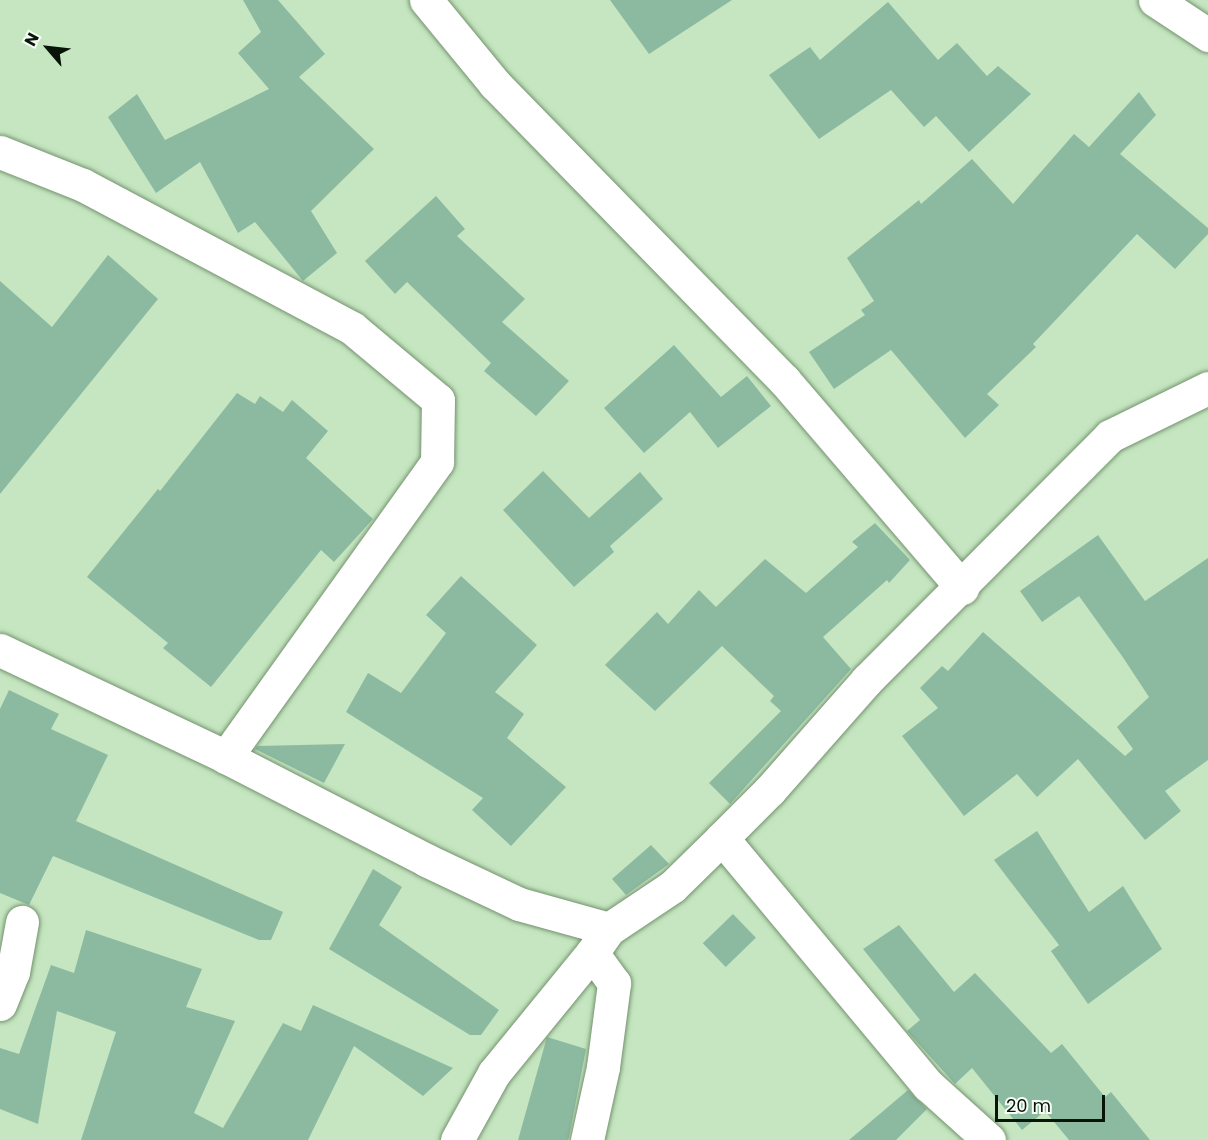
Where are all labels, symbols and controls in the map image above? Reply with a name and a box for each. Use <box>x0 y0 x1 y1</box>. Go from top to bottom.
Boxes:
north arrow <box>18 18 78 78</box>
text: N <box>19 29 45 50</box>
scale bar <box>998 1083 1108 1121</box>
text: 20 m <box>1006 1093 1051 1118</box>

